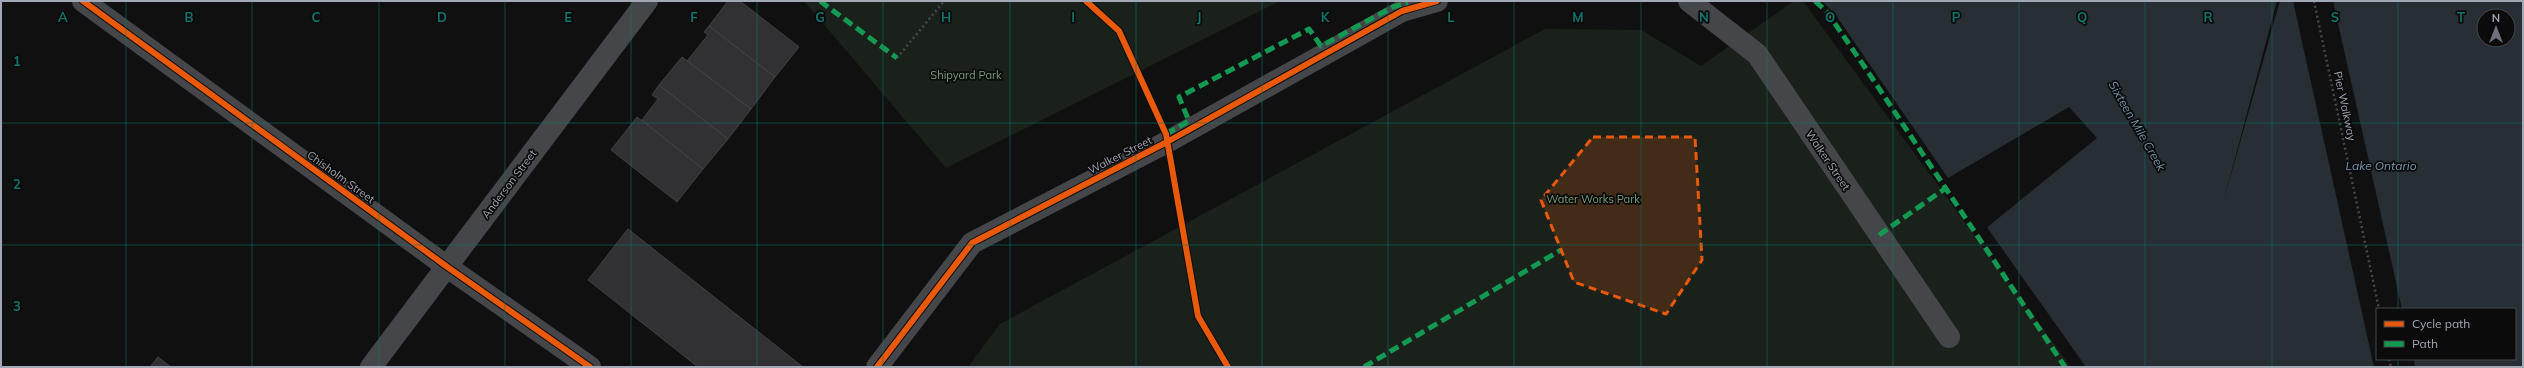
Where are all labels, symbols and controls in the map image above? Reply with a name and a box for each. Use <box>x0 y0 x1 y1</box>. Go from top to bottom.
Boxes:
north arrow <box>2476 8 2516 48</box>
text: A <box>58 9 68 25</box>
text: B <box>185 9 194 25</box>
text: C <box>312 9 321 25</box>
text: D <box>437 9 447 25</box>
text: E <box>564 9 572 25</box>
text: F <box>690 9 698 25</box>
text: G <box>815 9 825 25</box>
text: H <box>941 9 951 25</box>
text: I <box>1071 9 1075 25</box>
text: J <box>1197 9 1201 25</box>
text: K <box>1321 9 1331 25</box>
text: L <box>1447 9 1455 25</box>
text: M <box>1572 9 1584 25</box>
text: N <box>1699 9 1709 25</box>
text: O <box>1825 9 1835 25</box>
text: P <box>1952 9 1961 25</box>
text: Q <box>2077 9 2087 25</box>
text: R <box>2203 9 2213 25</box>
text: S <box>2331 9 2339 25</box>
text: T <box>2457 9 2465 25</box>
text: N <box>2492 11 2500 25</box>
text: 1 <box>13 53 21 69</box>
park label: Shipyard Park <box>930 68 1002 82</box>
street label: Pier Walkway <box>2331 70 2359 142</box>
water label: Sixteen Mile Creek <box>2106 78 2170 174</box>
street label: Walker Street <box>1803 127 1853 193</box>
street label: Walker Street <box>1086 133 1154 177</box>
street label: Anderson Street <box>479 147 540 221</box>
street label: Chisholm Street <box>304 148 378 206</box>
water label: Lake Ontario <box>2345 158 2417 173</box>
text: 2 <box>13 176 21 192</box>
park label: Water Works Park <box>1546 192 1640 206</box>
text: 3 <box>13 298 21 314</box>
legend <box>2376 308 2516 360</box>
text: Cycle path <box>2412 316 2470 331</box>
text: Path <box>2412 336 2438 351</box>

